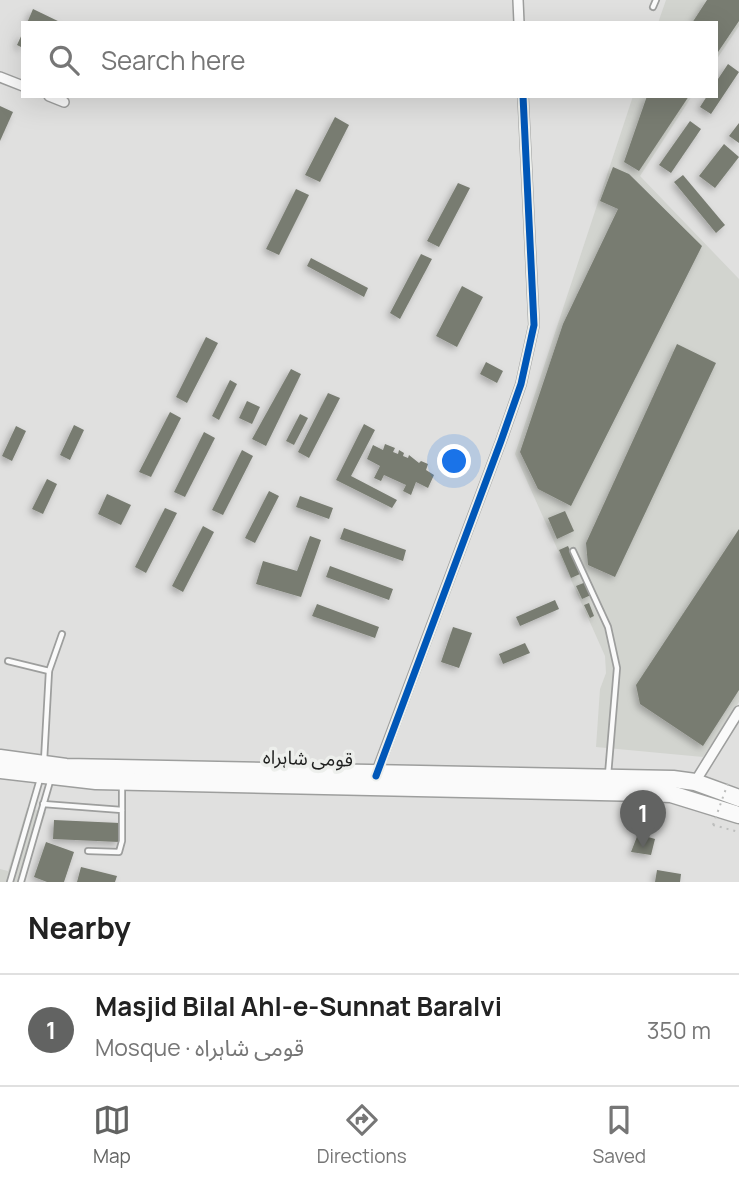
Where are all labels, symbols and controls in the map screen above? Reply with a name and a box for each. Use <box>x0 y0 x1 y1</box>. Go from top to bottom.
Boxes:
search box <box>21 21 718 98</box>
icon: search <box>45 41 83 79</box>
text: Search here <box>101 42 246 78</box>
your location <box>437 444 471 478</box>
street label: قومی شاہراہ <box>263 743 353 773</box>
pin: 1 <box>620 790 666 848</box>
text: Nearby <box>28 907 131 948</box>
text: Masjid Bilal Ahl-e-Sunnat Baralvi <box>95 988 502 1024</box>
text: 1 <box>46 1014 56 1046</box>
text: 350 m <box>647 1014 711 1046</box>
text: Mosque · قومی شاہراہ <box>95 1031 304 1063</box>
tab: Map <box>93 1101 131 1169</box>
tab: Directions <box>317 1101 407 1169</box>
tab: Saved <box>593 1101 646 1169</box>

